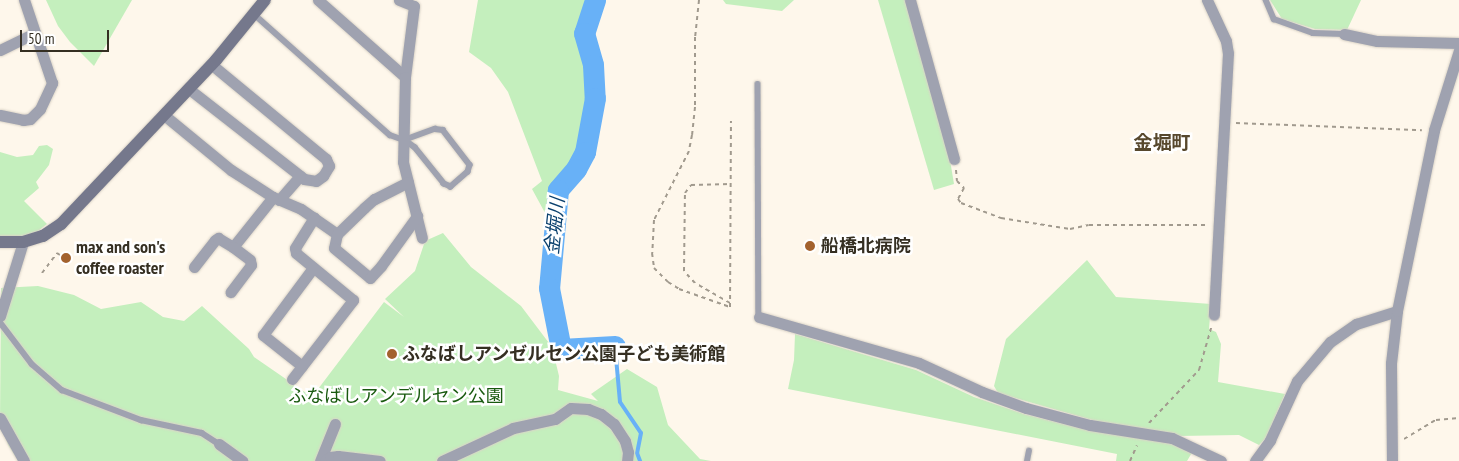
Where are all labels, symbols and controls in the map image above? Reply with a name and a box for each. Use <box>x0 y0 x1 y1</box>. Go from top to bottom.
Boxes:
scale bar <box>22 20 111 52</box>
text: 50 m <box>28 29 54 48</box>
district label: 金堀町 <box>1134 132 1190 154</box>
water label: 金堀川 <box>541 196 569 256</box>
place label: 船橋北病院 <box>821 235 911 257</box>
place label: max and son's coffee roaster <box>76 237 166 280</box>
marker: 船橋北病院 <box>803 239 817 253</box>
marker: max and son's coffee roaster <box>60 252 72 264</box>
place label: ふなばしアンゼルセン公園子ども美術館 <box>402 343 726 365</box>
marker: ふなばしアンゼルセン公園子ども美術館 <box>386 348 398 360</box>
park label: ふなばしアンデルセン公園 <box>288 385 504 407</box>

